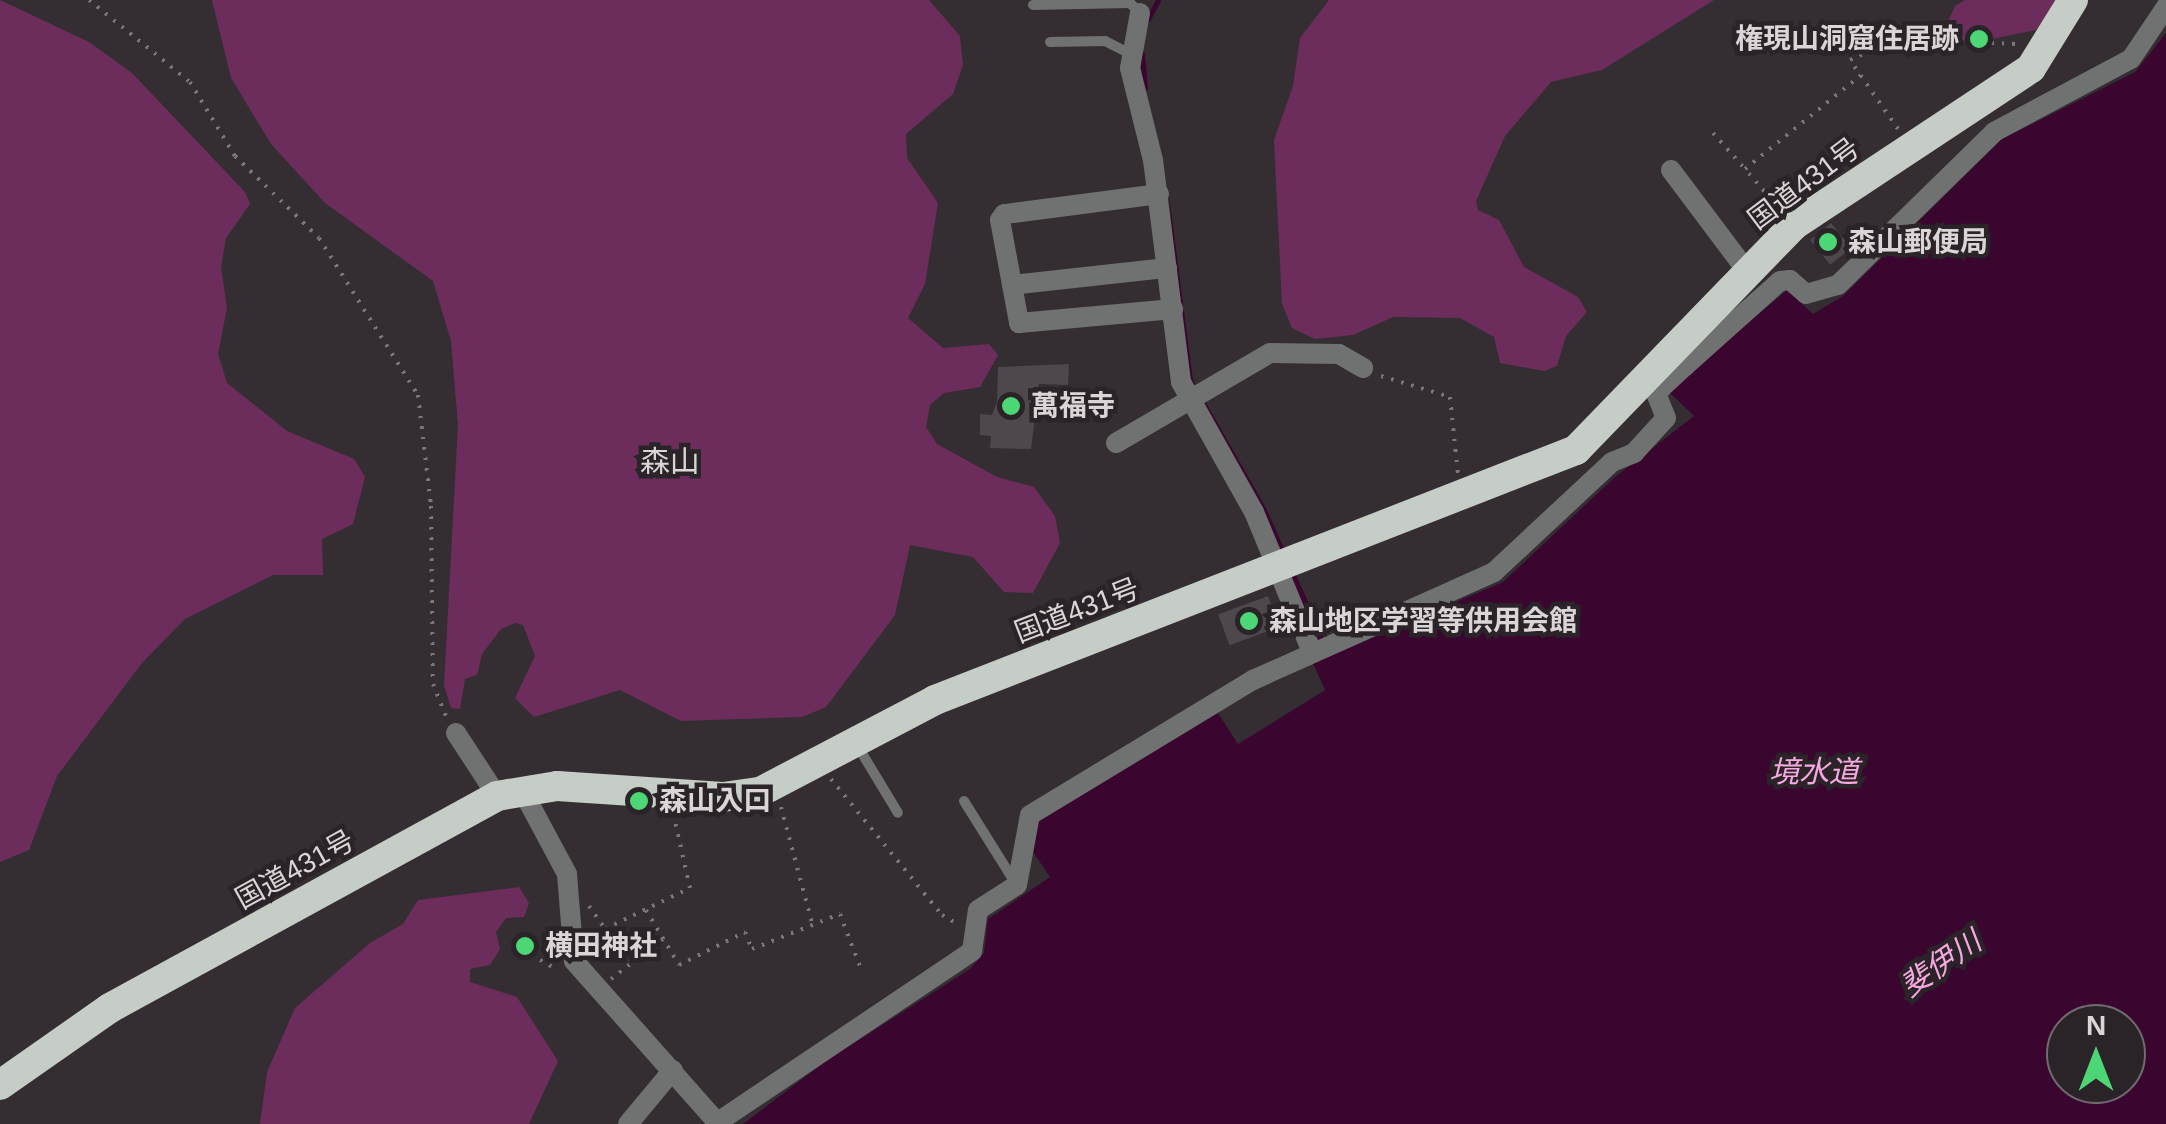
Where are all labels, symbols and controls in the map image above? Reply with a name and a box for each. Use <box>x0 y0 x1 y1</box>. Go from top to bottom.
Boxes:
place label: 権現山洞窟住居跡 <box>1735 22 1959 56</box>
marker: 権現山洞窟住居跡 <box>1968 28 1990 50</box>
street label: 国道431号 <box>1742 131 1866 237</box>
place label: 森山郵便局 <box>1848 225 1988 259</box>
marker: 森山郵便局 <box>1817 231 1839 253</box>
place label: 萬福寺 <box>1031 389 1115 423</box>
marker: 萬福寺 <box>1000 395 1022 417</box>
district label: 森山 <box>640 444 700 480</box>
street label: 国道431号 <box>1010 572 1144 650</box>
place label: 森山地区学習等供用会館 <box>1269 604 1577 638</box>
marker: 森山地区学習等供用会館 <box>1238 610 1260 632</box>
water label: 境水道 <box>1769 754 1859 790</box>
place label: 森山入口 <box>659 784 771 818</box>
marker: 森山入口 <box>628 790 650 812</box>
street label: 国道431号 <box>230 824 360 916</box>
water label: 斐伊川 <box>1894 923 1988 1005</box>
place label: 横田神社 <box>545 929 657 963</box>
marker: 横田神社 <box>514 935 536 957</box>
north arrow <box>2046 1004 2146 1104</box>
text: N <box>2086 1010 2106 1041</box>

